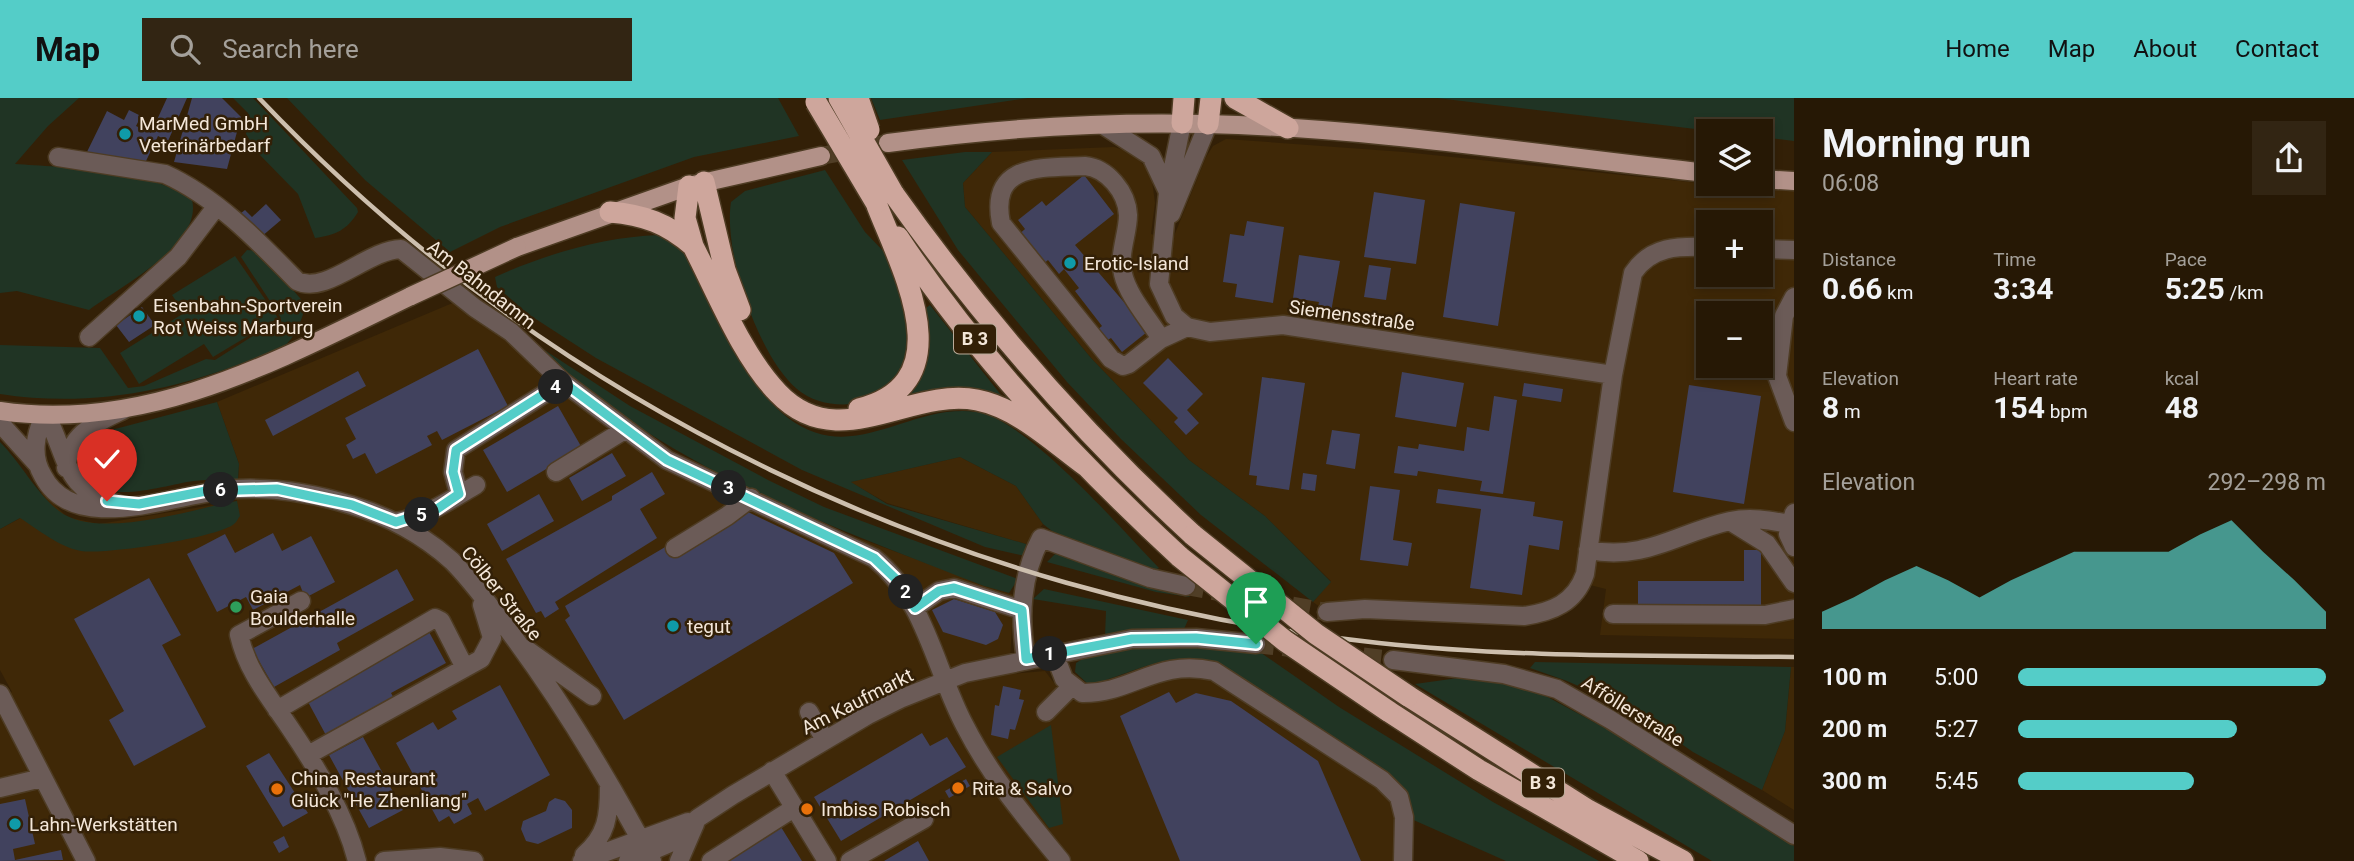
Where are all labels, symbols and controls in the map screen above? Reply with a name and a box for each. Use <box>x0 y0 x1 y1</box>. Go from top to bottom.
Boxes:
search box <box>142 18 632 81</box>
text: Map <box>35 30 100 69</box>
icon: search <box>166 30 204 68</box>
text: Search here <box>222 34 359 64</box>
text: Home <box>1945 35 2010 63</box>
text: Map <box>2048 35 2095 63</box>
text: About <box>2133 35 2197 63</box>
text: Contact <box>2235 35 2319 63</box>
place label: MarMed GmbH Veterinärbedarf <box>139 112 271 157</box>
map controls <box>1696 119 1773 378</box>
button: layers <box>1696 119 1773 196</box>
button: share <box>2252 121 2326 195</box>
text: Morning run <box>1822 122 2031 166</box>
marker: MarMed GmbH Veterinärbedarf <box>117 126 133 142</box>
text: 06:08 <box>1822 170 1879 197</box>
button: + <box>1696 210 1773 287</box>
street label: Am Bahndamm <box>423 235 540 334</box>
text: Distance <box>1822 248 1896 271</box>
text: Time <box>1993 248 2036 271</box>
text: Pace <box>2165 248 2207 271</box>
place label: Erotic-Island <box>1084 252 1189 275</box>
marker: Erotic-Island <box>1062 255 1078 271</box>
text: 0.66 <box>1822 271 1882 306</box>
text: 3:34 <box>1993 271 2053 306</box>
text: 5:25 <box>2165 271 2225 306</box>
text: km <box>1882 281 1913 304</box>
text: /km <box>2225 281 2264 304</box>
place label: Eisenbahn-Sportverein Rot Weiss Marburg <box>153 294 343 339</box>
street label: Siemensstraße <box>1288 295 1416 336</box>
button: − <box>1696 301 1773 378</box>
marker: Eisenbahn-Sportverein Rot Weiss Marburg <box>131 308 147 324</box>
road number: B 3 <box>954 325 996 354</box>
text: Elevation <box>1822 367 1899 390</box>
text: Heart rate <box>1993 367 2078 390</box>
text: kcal <box>2165 367 2199 390</box>
pin: 4 <box>538 370 574 404</box>
text: 4 <box>550 375 561 398</box>
text: 8 <box>1822 390 1839 425</box>
text: 154 <box>1993 390 2045 425</box>
text: 48 <box>2165 390 2199 425</box>
text: m <box>1839 400 1861 423</box>
text: bpm <box>2045 400 2088 423</box>
pin <box>77 429 137 501</box>
icon: check <box>88 440 126 478</box>
text: Elevation <box>1822 469 1915 496</box>
text: 292–298 m <box>2207 469 2326 496</box>
pin: 3 <box>712 470 746 506</box>
pin: 6 <box>204 472 238 508</box>
text: 3 <box>723 476 734 499</box>
text: 6 <box>215 478 226 501</box>
pin: 5 <box>404 498 440 532</box>
text: 5 <box>416 503 427 526</box>
street label: Cölber Straße <box>456 541 547 645</box>
pin <box>1226 572 1286 644</box>
pin: 2 <box>888 574 923 610</box>
text: 2 <box>900 580 911 603</box>
icon: arrive <box>1237 583 1275 621</box>
place label: Gaia Boulderhalle <box>250 585 355 630</box>
marker: Gaia Boulderhalle <box>228 599 244 615</box>
place label: tegut <box>687 615 731 638</box>
marker: tegut <box>665 618 681 634</box>
pin: 1 <box>1032 636 1068 672</box>
text: 1 <box>1044 642 1055 665</box>
street label: Am Kaufmarkt <box>797 663 917 739</box>
text: 100 m <box>1822 664 1887 691</box>
text: 5:00 <box>1934 664 1978 691</box>
street label: Afföllerstraße <box>1577 671 1688 752</box>
text: 200 m <box>1822 716 1887 743</box>
text: 5:27 <box>1934 716 1978 743</box>
place label: China Restaurant Glück "He Zhenliang" <box>291 767 467 812</box>
road number: B 3 <box>1522 768 1564 798</box>
text: 300 m <box>1822 768 1887 795</box>
text: 5:45 <box>1934 768 1978 795</box>
place label: Rita & Salvo <box>972 777 1072 800</box>
marker: Rita & Salvo <box>950 780 966 796</box>
marker: China Restaurant Glück "He Zhenliang" <box>269 781 285 797</box>
place label: Imbiss Robisch <box>821 798 951 821</box>
marker: Imbiss Robisch <box>799 801 815 817</box>
place label: Lahn-Werkstätten <box>29 813 178 836</box>
marker: Lahn-Werkstätten <box>7 816 23 832</box>

